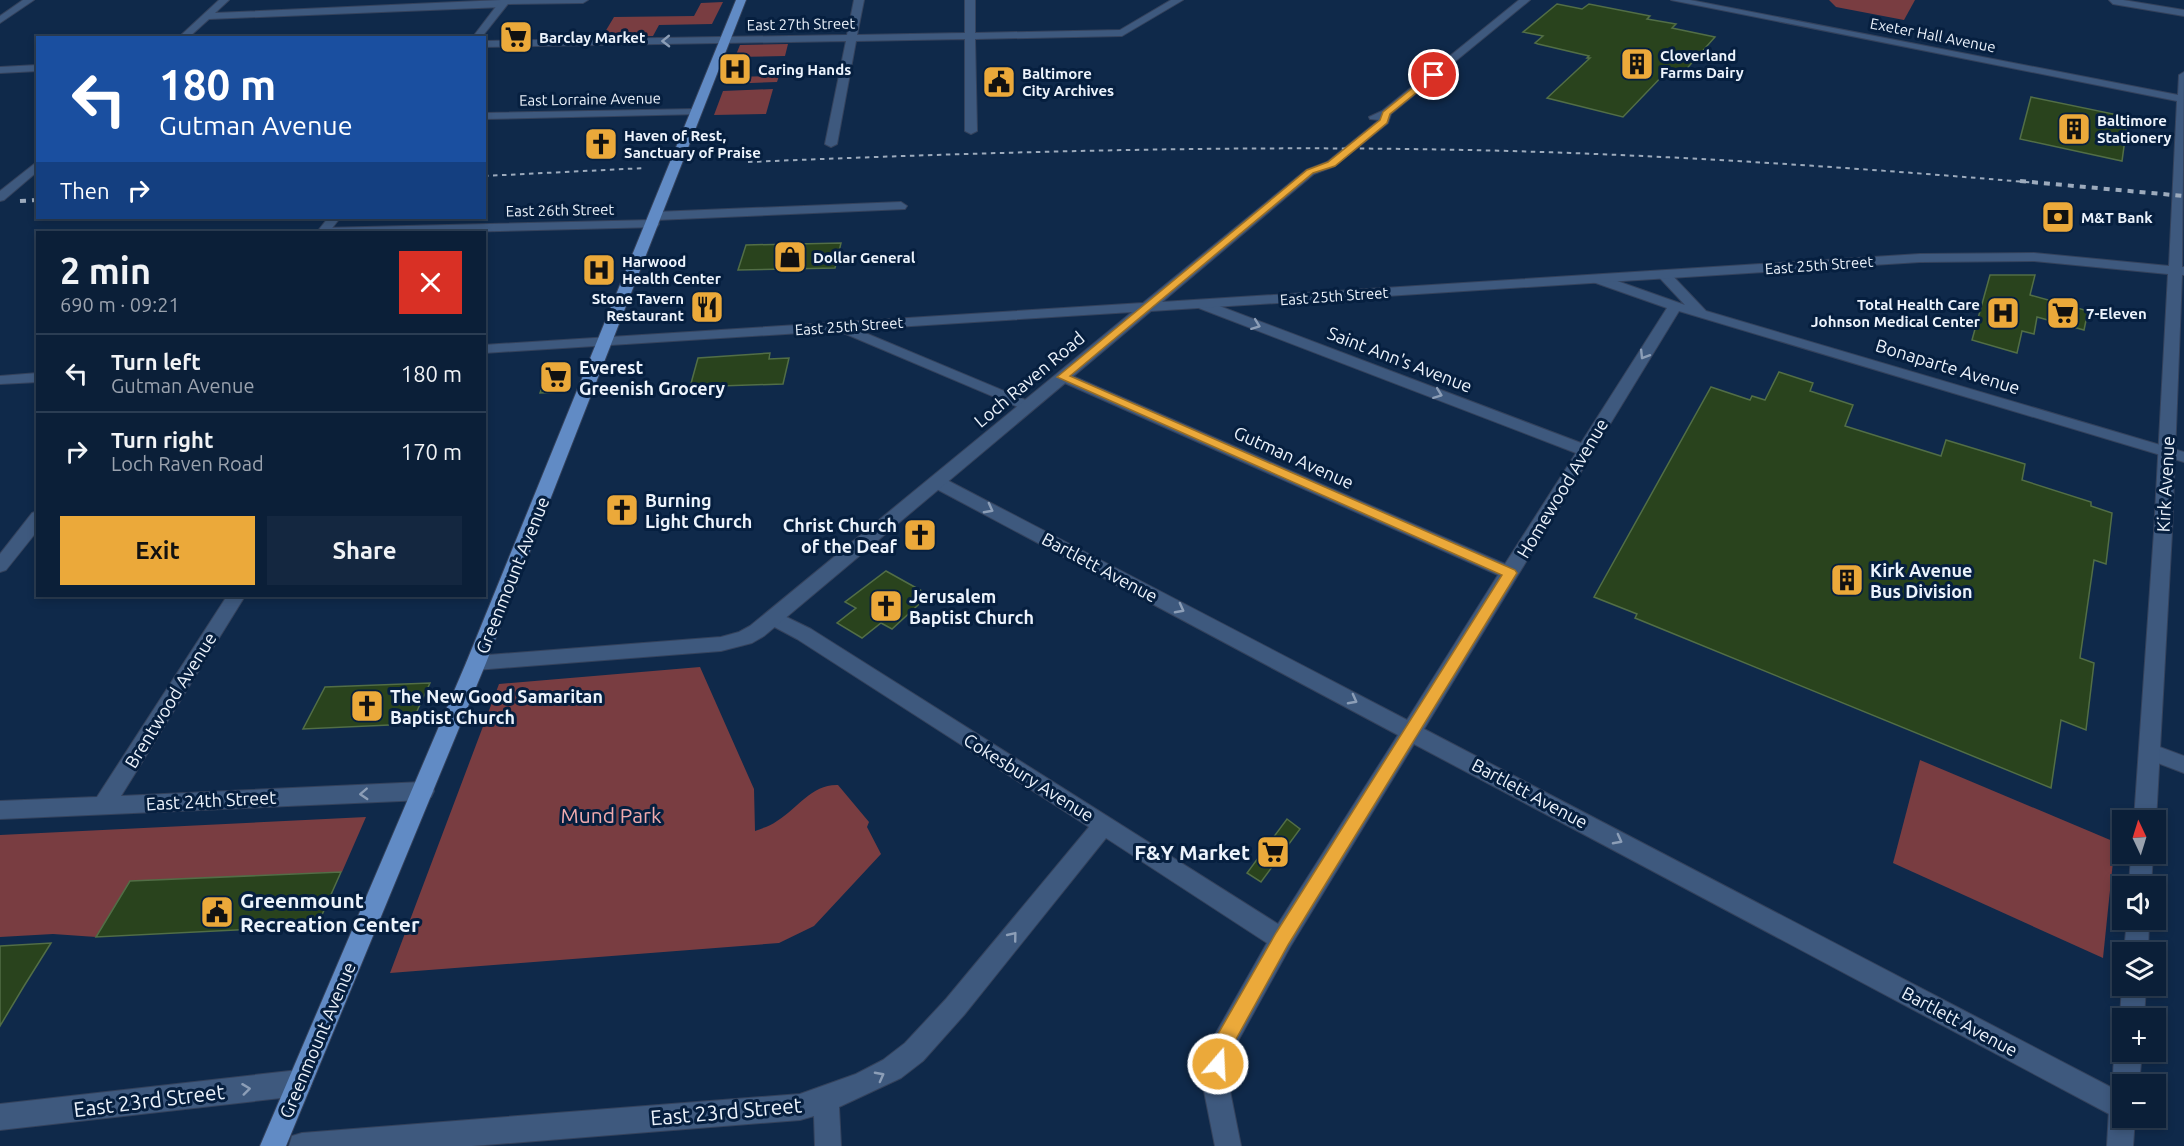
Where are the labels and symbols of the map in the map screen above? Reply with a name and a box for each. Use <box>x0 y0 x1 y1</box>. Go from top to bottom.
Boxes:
street label: Exeter Hall Avenue <box>1869 14 1997 56</box>
street label: East 27th Street <box>747 15 856 33</box>
supermarket icon: Barclay Market <box>498 19 534 55</box>
place label: Barclay Market <box>539 29 646 46</box>
one-way arrow <box>662 35 671 47</box>
building icon: Cloverland Farms Dairy <box>1619 46 1655 82</box>
place label: Cloverland Farms Dairy <box>1660 47 1744 81</box>
pin <box>1408 49 1459 100</box>
hospital icon: Caring Hands <box>717 51 753 87</box>
place label: Caring Hands <box>758 61 851 78</box>
public building icon: Baltimore City Archives <box>981 64 1017 100</box>
place label: Baltimore City Archives <box>1022 65 1114 99</box>
street label: East Lorraine Avenue <box>519 89 661 109</box>
building icon: Baltimore Stationery <box>2056 111 2092 147</box>
place label: Baltimore Stationery <box>2097 112 2172 146</box>
church icon: Haven of Rest, Sanctuary of Praise <box>583 126 619 162</box>
place label: Haven of Rest, Sanctuary of Praise <box>624 127 761 161</box>
bank icon: M&T Bank <box>2040 199 2076 235</box>
street label: East 26th Street <box>506 201 615 219</box>
place label: M&T Bank <box>2081 209 2153 226</box>
shop icon: Dollar General <box>772 239 808 275</box>
place label: Dollar General <box>813 249 916 266</box>
hospital icon: Harwood Health Center <box>581 252 617 288</box>
place label: Harwood Health Center <box>622 253 722 287</box>
street label: East 25th Street <box>1764 253 1874 277</box>
street label: East 25th Street <box>1279 284 1389 308</box>
restaurant icon: Stone Tavern Restaurant <box>689 289 725 325</box>
place label: Stone Tavern Restaurant <box>592 290 685 324</box>
hospital icon: Total Health Care Johnson Medical Center <box>1985 295 2021 331</box>
supermarket icon: 7-Eleven <box>2045 295 2081 331</box>
place label: Total Health Care Johnson Medical Center <box>1811 296 1981 330</box>
place label: 7-Eleven <box>2086 305 2147 322</box>
street label: East 25th Street <box>794 314 904 338</box>
one-way arrow <box>1250 317 1261 330</box>
street label: Saint Ann's Avenue <box>1325 322 1475 396</box>
street label: Loch Raven Road <box>970 327 1088 431</box>
street label: Bonaparte Avenue <box>1873 335 2023 397</box>
one-way arrow <box>1640 348 1651 359</box>
place label: Everest Greenish Grocery <box>579 357 726 398</box>
supermarket icon: Everest Greenish Grocery <box>538 359 574 395</box>
one-way arrow <box>1432 387 1443 400</box>
street label: Homewood Avenue <box>1513 415 1611 561</box>
street label: Gutman Avenue <box>1231 422 1357 492</box>
street label: Kirk Avenue <box>2152 435 2178 533</box>
place label: Burning Light Church <box>645 490 752 531</box>
church icon: Burning Light Church <box>604 492 640 528</box>
street label: Greenmount Avenue <box>471 494 553 656</box>
one-way arrow <box>983 502 993 513</box>
place label: Christ Church of the Deaf <box>783 515 898 556</box>
church icon: Christ Church of the Deaf <box>902 517 938 553</box>
street label: Bartlett Avenue <box>1039 528 1161 606</box>
place label: Kirk Avenue Bus Division <box>1870 560 1973 601</box>
building icon: Kirk Avenue Bus Division <box>1829 562 1865 598</box>
place label: Jerusalem Baptist Church <box>909 586 1034 627</box>
church icon: Jerusalem Baptist Church <box>868 588 904 624</box>
one-way arrow <box>1174 602 1185 613</box>
street label: Brentwood Avenue <box>120 629 220 771</box>
place label: The New Good Samaritan Baptist Church <box>390 686 603 727</box>
church icon: The New Good Samaritan Baptist Church <box>349 688 385 724</box>
one-way arrow <box>1347 693 1357 704</box>
street label: Cokesbury Avenue <box>960 729 1098 825</box>
street label: Bartlett Avenue <box>1469 754 1591 832</box>
street label: East 24th Street <box>145 787 277 813</box>
one-way arrow <box>360 787 369 800</box>
park label: Mund Park <box>560 803 662 827</box>
north arrow <box>2112 810 2166 864</box>
one-way arrow <box>1612 833 1622 844</box>
supermarket icon: F&Y Market <box>1255 834 1291 870</box>
place label: F&Y Market <box>1134 840 1250 864</box>
place label: Greenmount Recreation Center <box>240 888 420 936</box>
public building icon: Greenmount Recreation Center <box>199 894 235 930</box>
one-way arrow <box>1006 931 1017 942</box>
street label: Greenmount Avenue <box>275 959 359 1121</box>
street label: Bartlett Avenue <box>1899 982 2021 1060</box>
position arrow <box>1186 1032 1250 1096</box>
one-way arrow <box>873 1072 884 1083</box>
street label: East 23rd Street <box>72 1079 226 1121</box>
one-way arrow <box>241 1083 250 1096</box>
street label: East 23rd Street <box>649 1092 803 1130</box>

